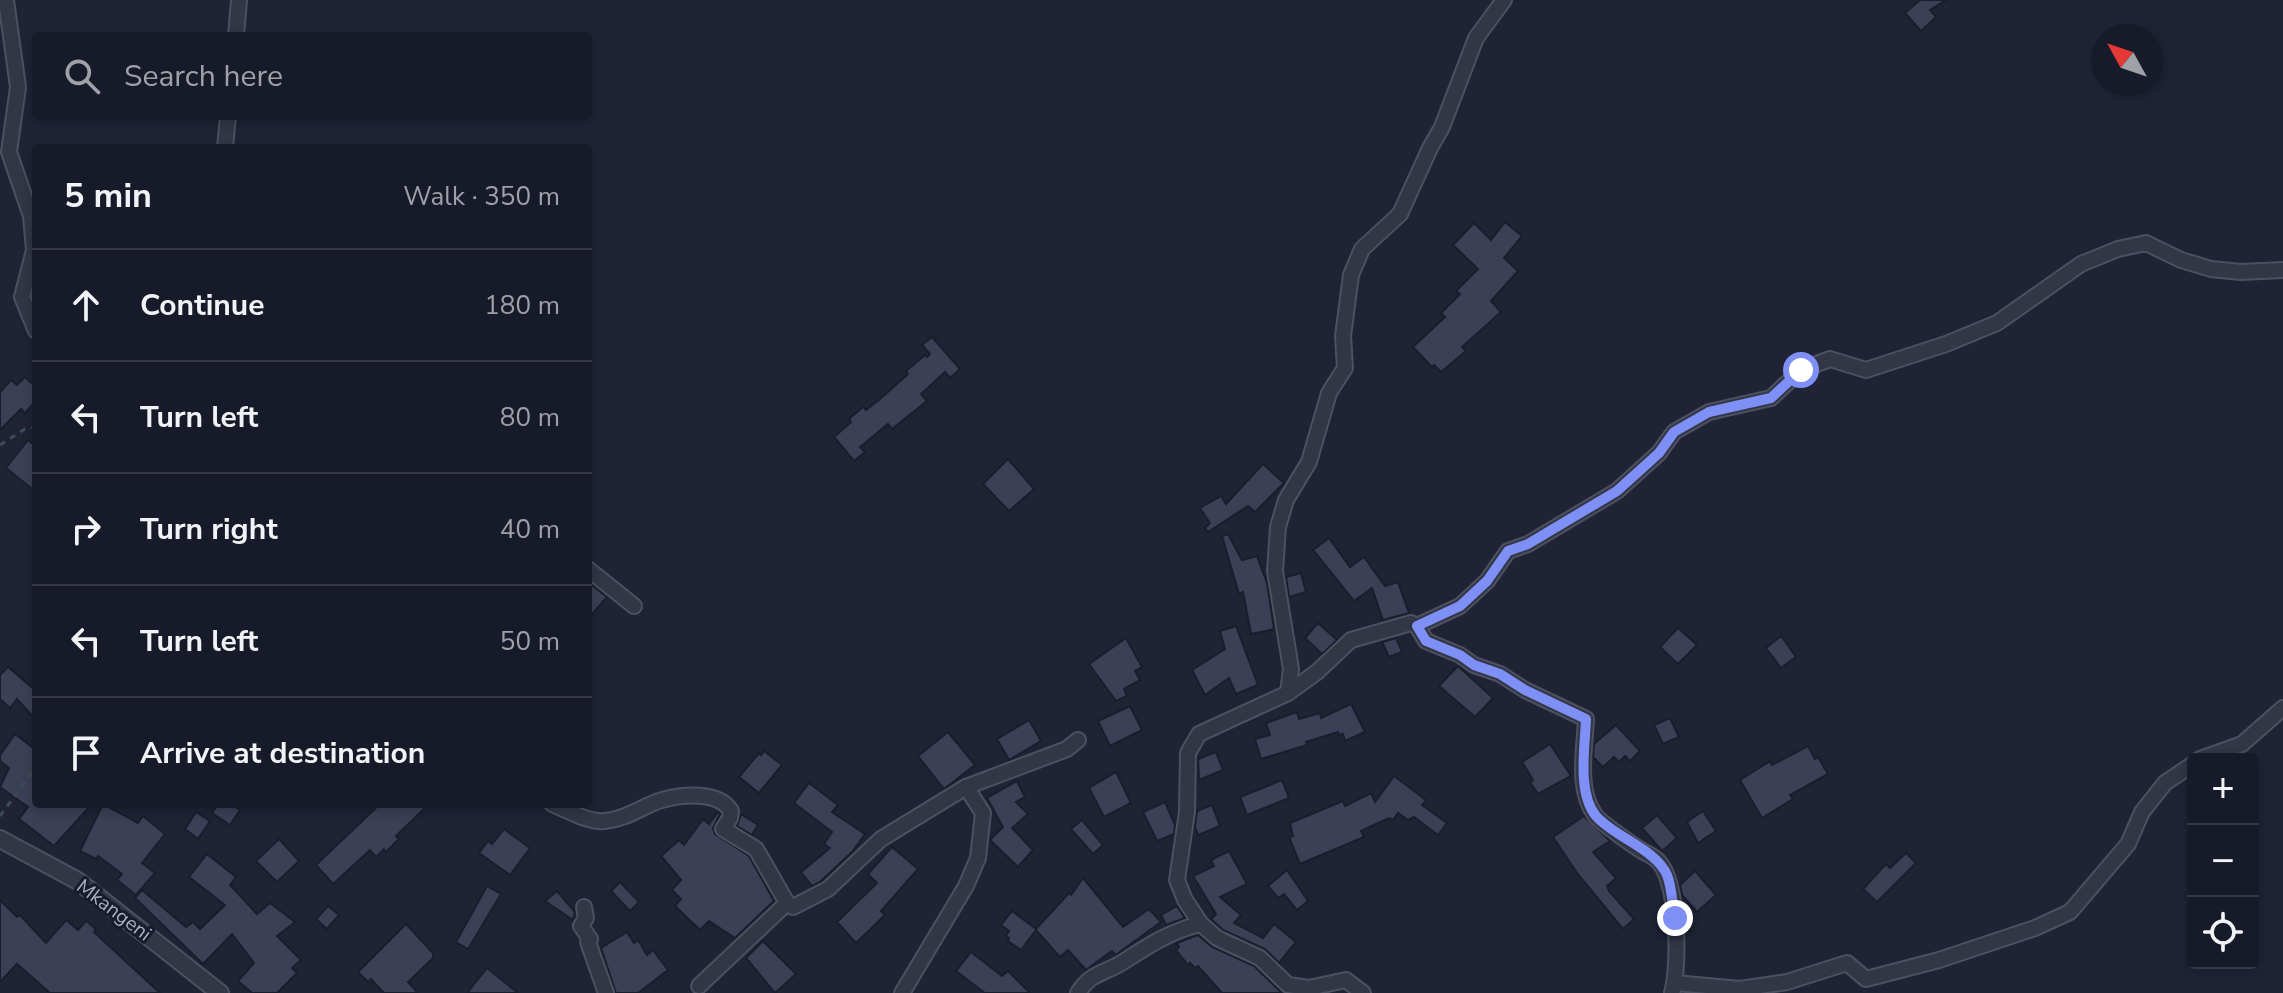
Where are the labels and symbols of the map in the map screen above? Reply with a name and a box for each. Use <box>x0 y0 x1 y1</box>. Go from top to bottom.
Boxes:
north arrow <box>2091 24 2163 96</box>
route start <box>1783 352 1819 388</box>
street label: Mkangeni <box>71 873 157 947</box>
route end <box>1657 900 1693 936</box>

